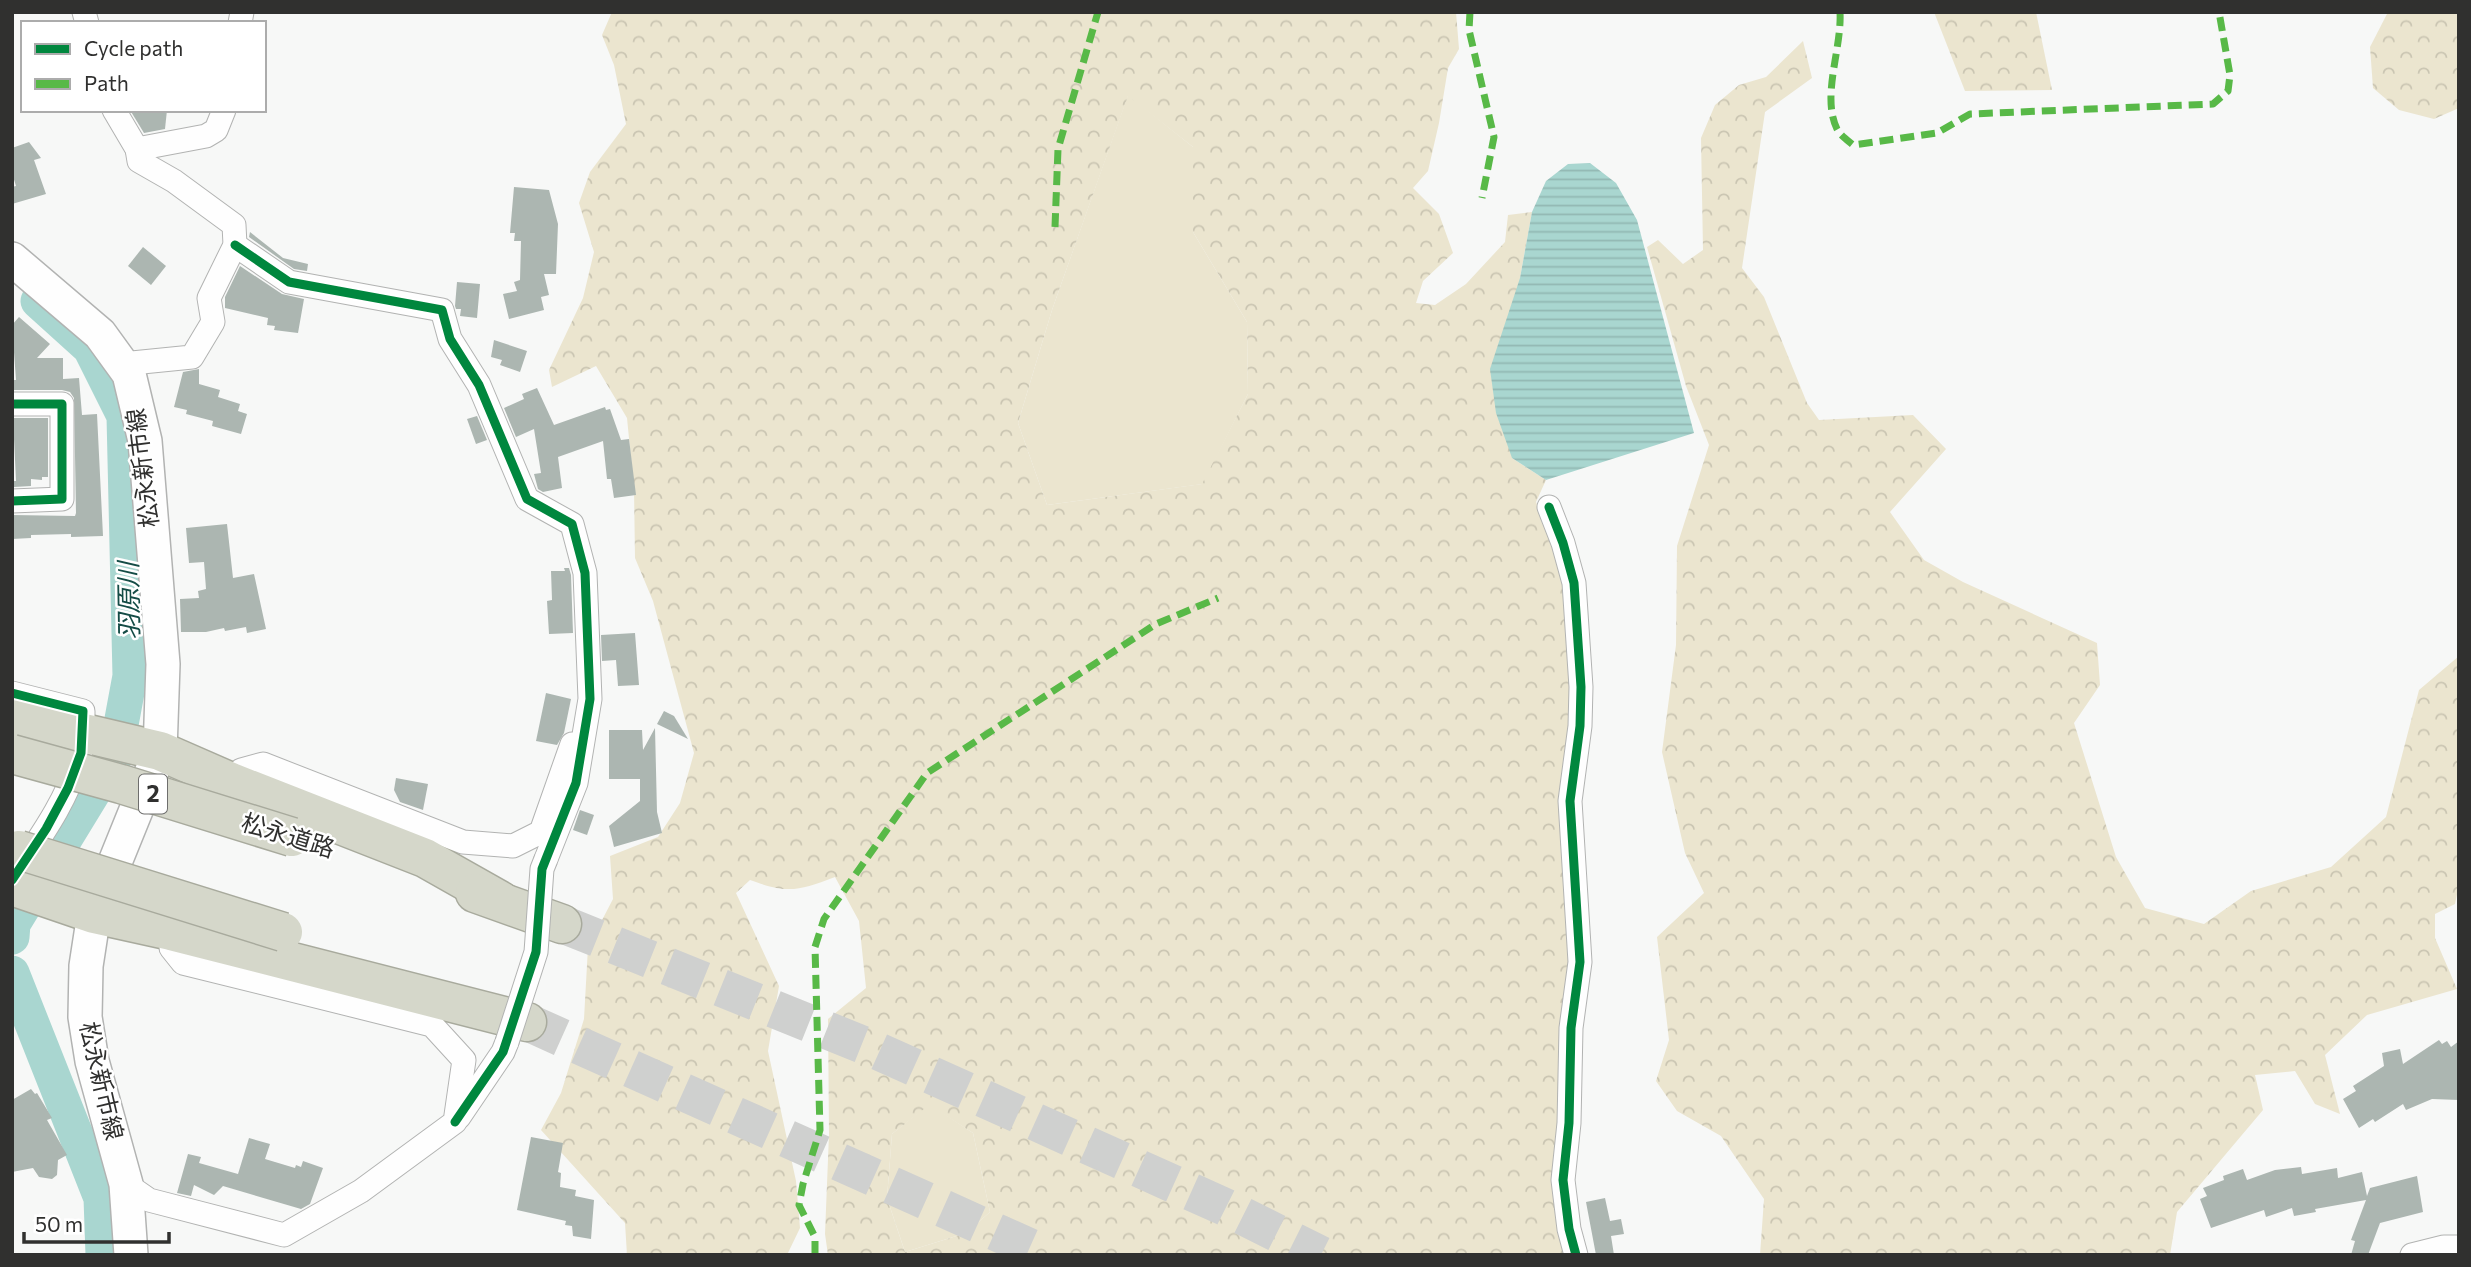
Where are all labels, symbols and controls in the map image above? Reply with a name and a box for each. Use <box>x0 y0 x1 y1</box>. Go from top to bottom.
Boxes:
legend <box>21 21 266 112</box>
text: Cycle path <box>84 35 183 60</box>
text: Path <box>84 70 129 95</box>
street label: 松永新市線 <box>120 407 163 530</box>
water label: 羽原川 <box>111 559 144 640</box>
road number: 2 <box>139 774 167 814</box>
street label: 松永道路 <box>238 807 339 862</box>
street label: 松永新市線 <box>75 1019 130 1142</box>
scale bar <box>24 1200 170 1244</box>
text: 50 m <box>35 1211 83 1236</box>

